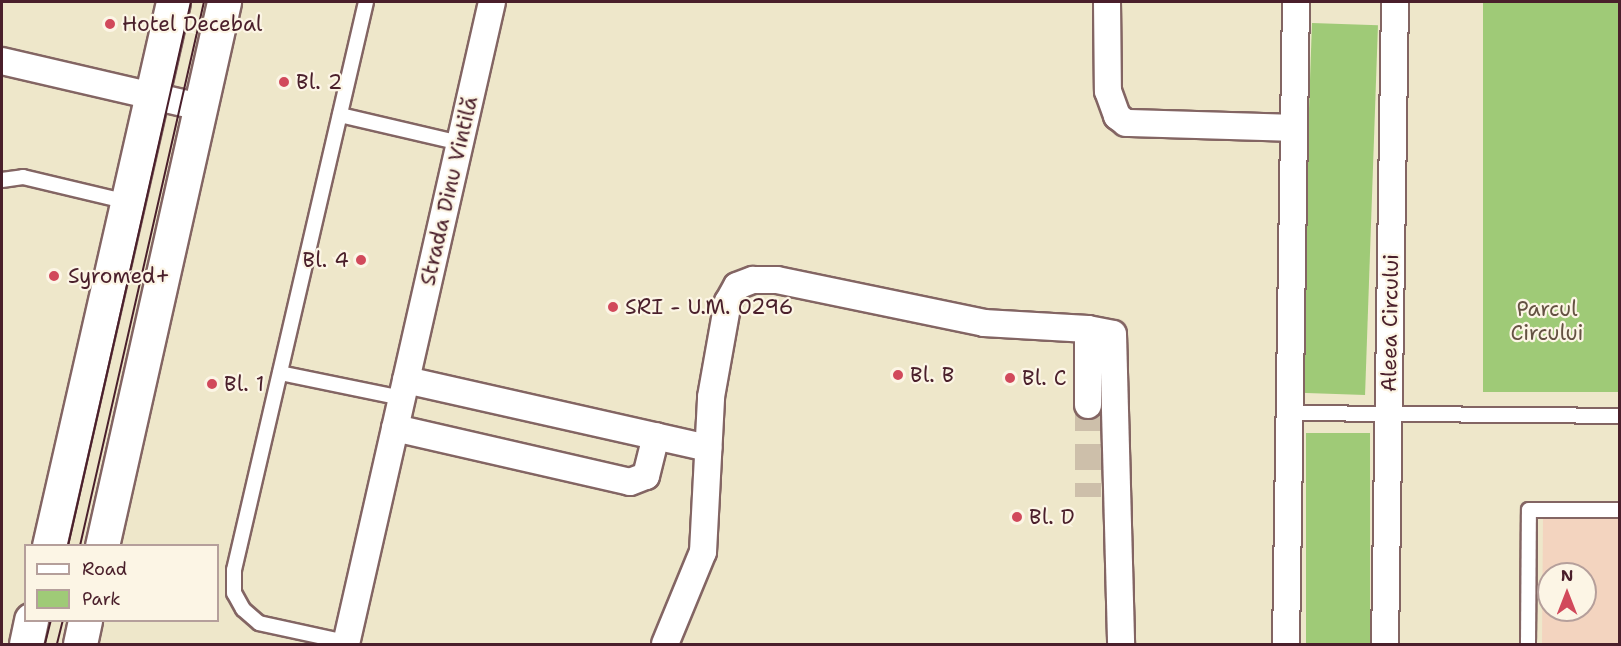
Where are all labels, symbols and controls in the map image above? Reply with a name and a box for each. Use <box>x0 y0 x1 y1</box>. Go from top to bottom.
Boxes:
place label: Hotel Decebal <box>122 11 262 37</box>
marker: Hotel Decebal <box>103 17 117 31</box>
place label: Bl. 2 <box>296 69 342 95</box>
marker: Bl. 2 <box>277 75 291 89</box>
street label: Strada Dinu Vintilă <box>415 94 483 288</box>
place label: Bl. 4 <box>303 247 349 273</box>
marker: Bl. 4 <box>354 253 368 267</box>
street label: Aleea Circului <box>1376 254 1404 392</box>
place label: Syromed+ <box>68 263 170 289</box>
marker: Syromed+ <box>45 267 63 285</box>
place label: SRI - U.M. 0296 <box>625 294 794 320</box>
park label: Parcul Circului <box>1510 296 1584 346</box>
marker: SRI - U.M. 0296 <box>606 300 620 314</box>
place label: Bl. B <box>910 362 954 388</box>
place label: Bl. C <box>1022 365 1067 391</box>
marker: Bl. B <box>891 368 905 382</box>
place label: Bl. 1 <box>224 371 264 397</box>
marker: Bl. C <box>1003 371 1017 385</box>
marker: Bl. 1 <box>205 377 219 391</box>
place label: Bl. D <box>1029 504 1075 530</box>
marker: Bl. D <box>1010 510 1024 524</box>
legend <box>24 544 219 622</box>
text: Road <box>82 557 127 581</box>
north arrow <box>1537 562 1597 622</box>
text: N <box>1561 565 1573 586</box>
text: Park <box>82 587 121 611</box>

